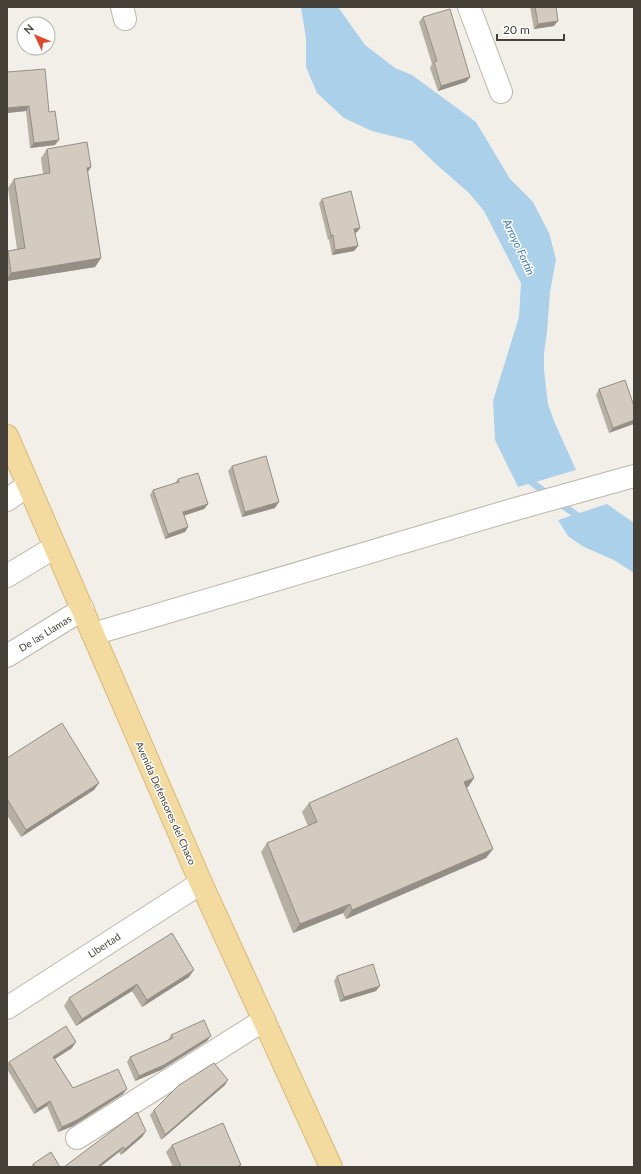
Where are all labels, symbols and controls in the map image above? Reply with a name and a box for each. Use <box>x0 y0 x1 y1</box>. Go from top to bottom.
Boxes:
north arrow <box>16 16 56 56</box>
scale bar <box>497 16 564 42</box>
text: N <box>21 21 36 36</box>
text: 20 m <box>503 22 530 37</box>
water label: Arroyo Fortín <box>500 216 538 277</box>
street label: De las Llamas <box>17 612 73 654</box>
street label: Avenida Defensores del Chaco <box>133 739 199 867</box>
street label: Libertad <box>86 930 122 960</box>

